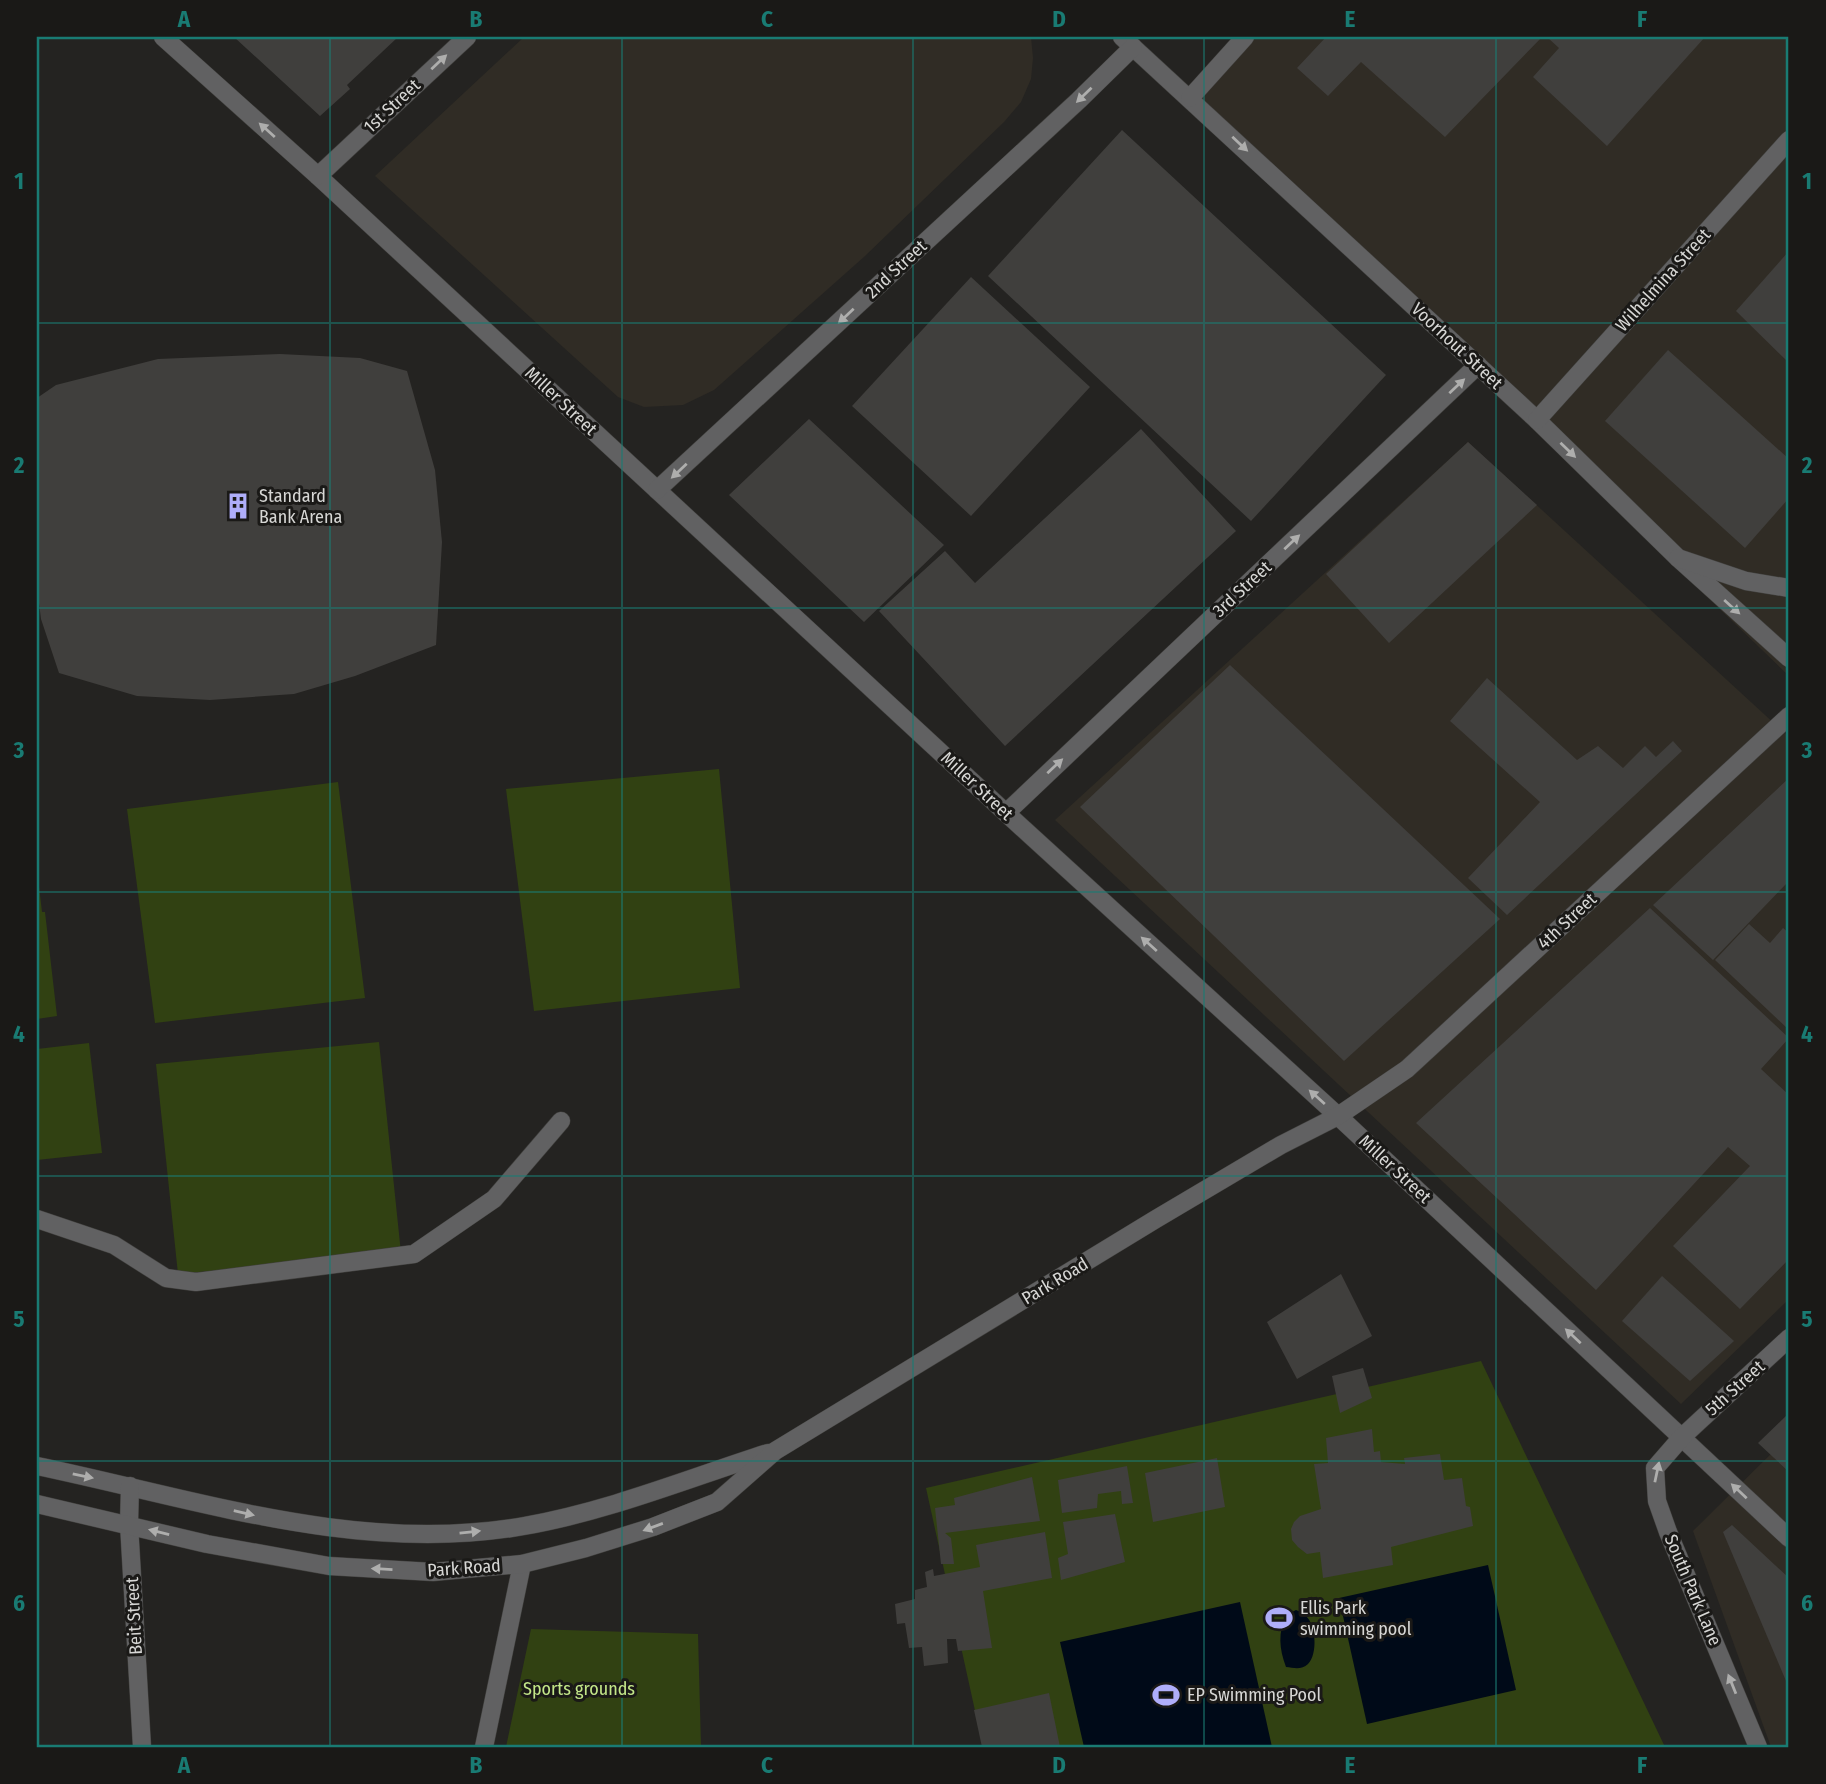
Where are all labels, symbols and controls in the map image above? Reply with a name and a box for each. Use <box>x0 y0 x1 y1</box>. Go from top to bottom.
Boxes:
text: A <box>177 5 191 33</box>
text: B <box>470 5 483 33</box>
text: C <box>761 5 773 33</box>
text: D <box>1052 5 1066 33</box>
text: E <box>1345 5 1356 33</box>
text: F <box>1637 5 1647 33</box>
one-way arrow <box>430 55 447 71</box>
street label: 1st Street <box>359 74 425 138</box>
one-way arrow <box>1076 86 1093 103</box>
one-way arrow <box>258 122 276 138</box>
one-way arrow <box>1231 136 1249 152</box>
text: 1 <box>14 167 24 195</box>
text: 1 <box>1802 167 1812 195</box>
street label: Wilhelmina Street <box>1611 224 1715 336</box>
street label: 2nd Street <box>861 235 931 303</box>
street label: Voorhout Street <box>1407 298 1507 394</box>
one-way arrow <box>837 308 855 324</box>
street label: Miller Street <box>520 362 602 440</box>
one-way arrow <box>1448 378 1465 394</box>
one-way arrow <box>1559 441 1576 458</box>
text: 2 <box>13 451 25 479</box>
text: 2 <box>1801 451 1813 479</box>
one-way arrow <box>671 462 688 478</box>
place label: Standard Bank Arena <box>259 485 342 528</box>
building icon: Standard Bank Arena <box>223 491 253 521</box>
one-way arrow <box>1283 535 1300 551</box>
street label: 3rd Street <box>1208 556 1276 622</box>
one-way arrow <box>1724 598 1741 614</box>
text: 3 <box>13 736 25 764</box>
text: 3 <box>1801 736 1813 764</box>
street label: Miller Street <box>936 747 1018 825</box>
one-way arrow <box>1046 759 1063 775</box>
street label: 4th Street <box>1533 888 1601 954</box>
one-way arrow <box>1141 936 1158 952</box>
text: 4 <box>13 1020 25 1048</box>
text: 4 <box>1801 1020 1813 1048</box>
one-way arrow <box>1308 1089 1326 1105</box>
street label: Miller Street <box>1354 1130 1436 1208</box>
street label: Park Road <box>1018 1253 1092 1309</box>
text: 5 <box>13 1305 25 1333</box>
text: 5 <box>1801 1305 1813 1333</box>
one-way arrow <box>1565 1328 1582 1344</box>
street label: 5th Street <box>1701 1356 1769 1420</box>
one-way arrow <box>1652 1461 1663 1483</box>
one-way arrow <box>72 1470 94 1481</box>
one-way arrow <box>1730 1483 1748 1499</box>
one-way arrow <box>233 1507 255 1518</box>
one-way arrow <box>643 1522 664 1533</box>
one-way arrow <box>147 1526 169 1537</box>
one-way arrow <box>459 1526 481 1537</box>
street label: South Park Lane <box>1660 1531 1726 1649</box>
street label: Park Road <box>427 1554 501 1582</box>
one-way arrow <box>371 1563 393 1574</box>
street label: Beit Street <box>121 1577 147 1655</box>
text: 6 <box>13 1589 25 1617</box>
text: 6 <box>1801 1589 1813 1617</box>
place label: Ellis Park swimming pool <box>1300 1597 1412 1640</box>
sports icon: Ellis Park swimming pool <box>1264 1603 1294 1633</box>
one-way arrow <box>1726 1674 1738 1694</box>
park label: Sports grounds <box>523 1678 635 1700</box>
sports icon: EP Swimming Pool <box>1151 1680 1181 1710</box>
place label: EP Swimming Pool <box>1187 1684 1322 1706</box>
text: A <box>177 1751 191 1779</box>
text: B <box>470 1751 483 1779</box>
text: C <box>761 1751 773 1779</box>
text: D <box>1052 1751 1066 1779</box>
text: E <box>1345 1751 1356 1779</box>
text: F <box>1637 1751 1647 1779</box>

